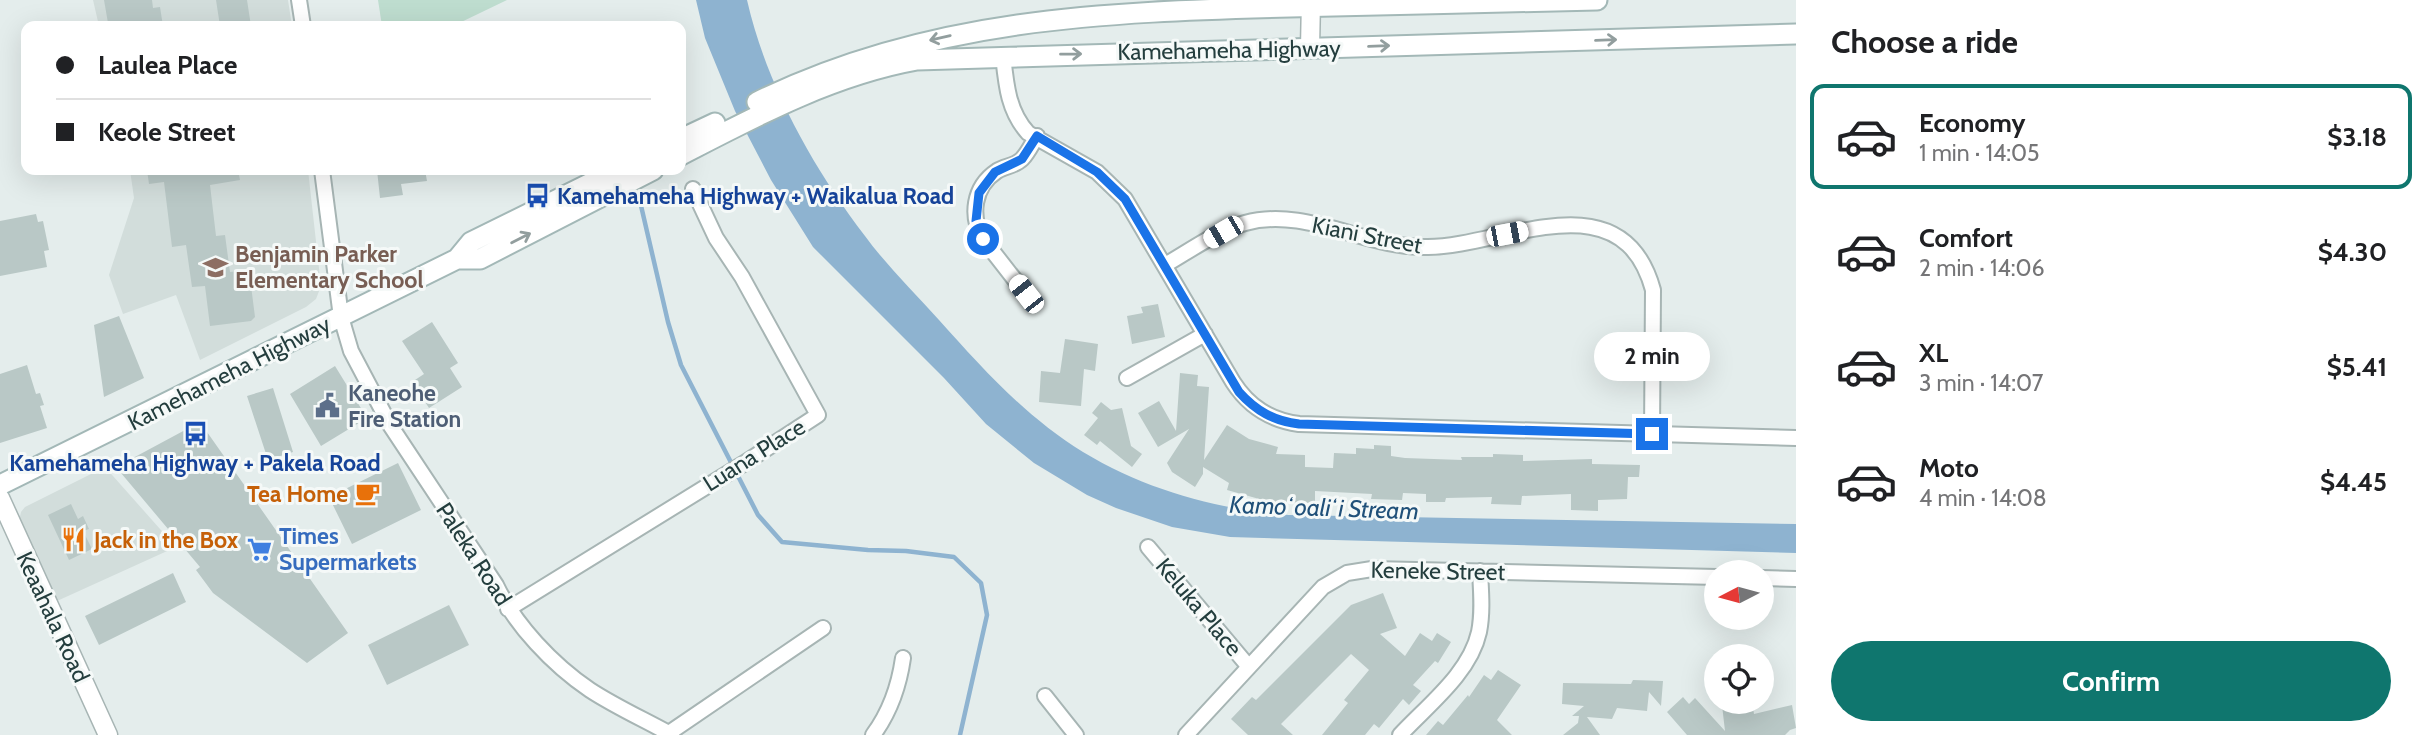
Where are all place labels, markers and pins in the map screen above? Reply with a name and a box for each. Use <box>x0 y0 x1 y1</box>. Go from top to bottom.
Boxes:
bus stop icon: Kamehameha Highway + Waikalua Road <box>523 182 551 210</box>
place label: Kamehameha Highway + Waikalua Road <box>557 182 954 210</box>
place label: Benjamin Parker Elementary School <box>235 240 423 294</box>
school or university icon: Benjamin Parker Elementary School <box>201 253 229 281</box>
place label: Kaneohe Fire Station <box>348 379 461 433</box>
public building icon: Kaneohe Fire Station <box>314 392 342 420</box>
bus stop icon: Kamehameha Highway + Pakela Road <box>181 419 209 447</box>
place label: Kamehameha Highway + Pakela Road <box>9 449 381 477</box>
place label: Tea Home <box>247 480 348 508</box>
cafe icon: Tea Home <box>354 480 382 508</box>
place label: Times Supermarkets <box>279 522 417 576</box>
restaurant icon: Jack in the Box <box>60 526 88 554</box>
place label: Jack in the Box <box>93 526 239 554</box>
supermarket icon: Times Supermarkets <box>245 535 273 563</box>

